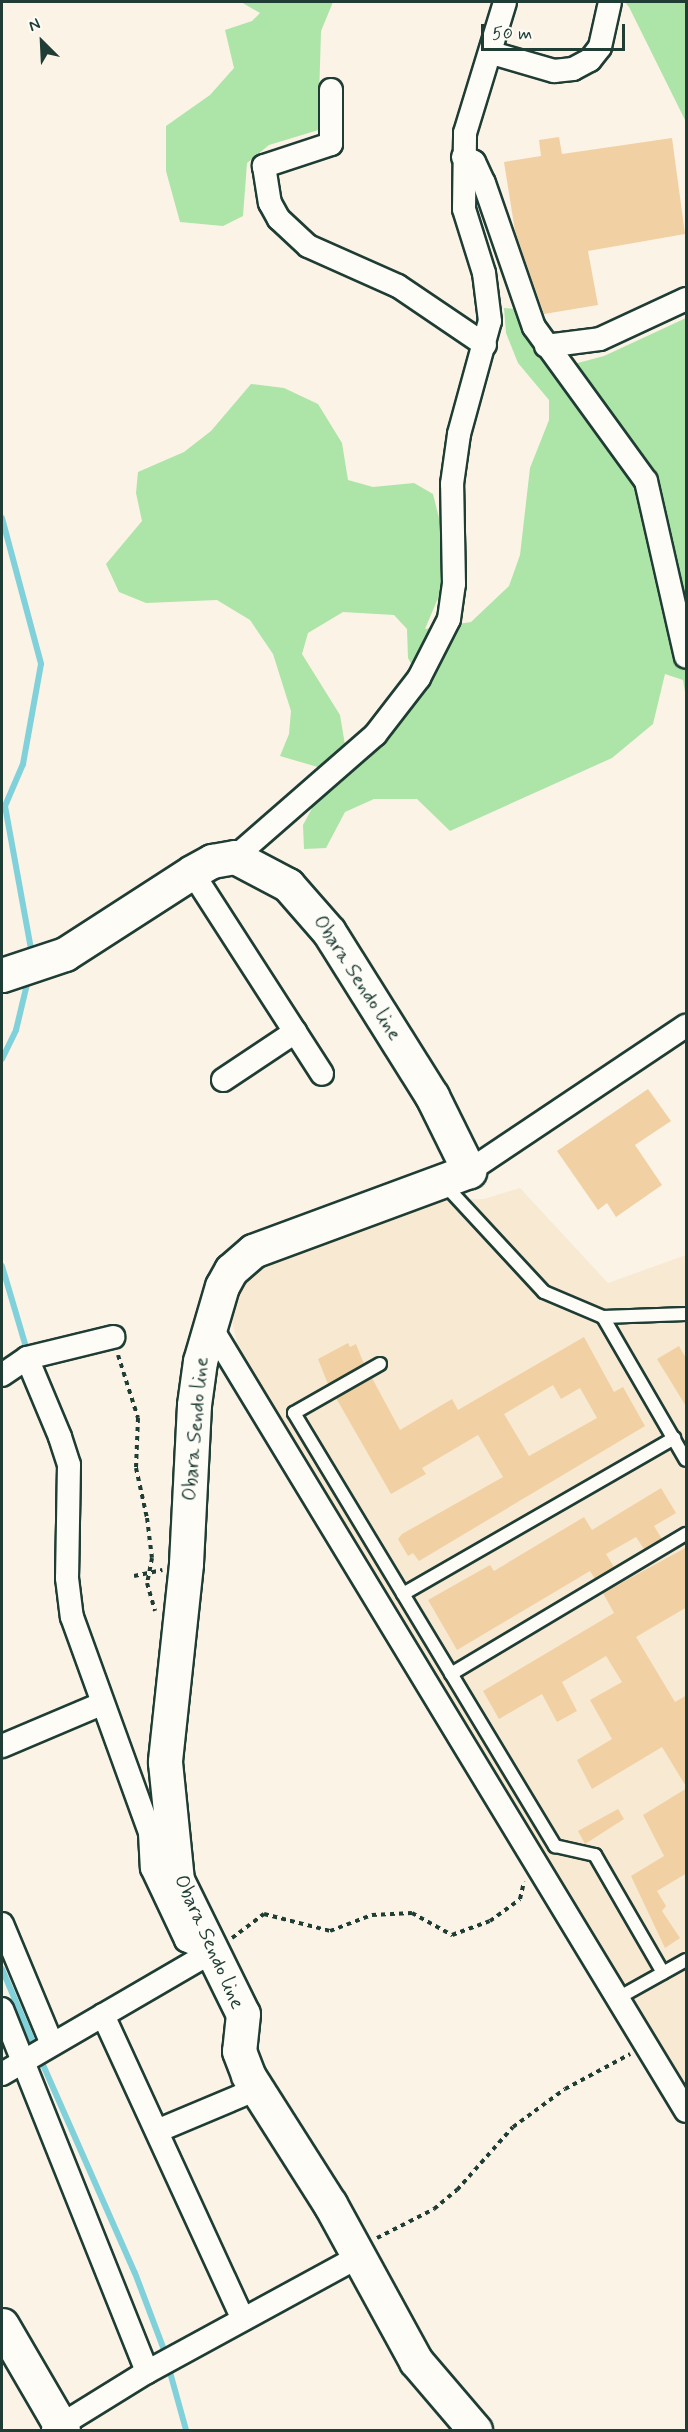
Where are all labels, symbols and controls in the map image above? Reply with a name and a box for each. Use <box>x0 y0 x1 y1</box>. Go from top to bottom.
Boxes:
north arrow <box>12 12 72 72</box>
scale bar <box>484 12 628 50</box>
text: N <box>25 13 44 37</box>
text: 50 m <box>492 22 532 46</box>
street label: Obara Sendo line <box>307 910 407 1046</box>
street label: Obara Sendo line <box>178 1355 214 1503</box>
street label: Obara Sendo line <box>168 1870 250 2014</box>

